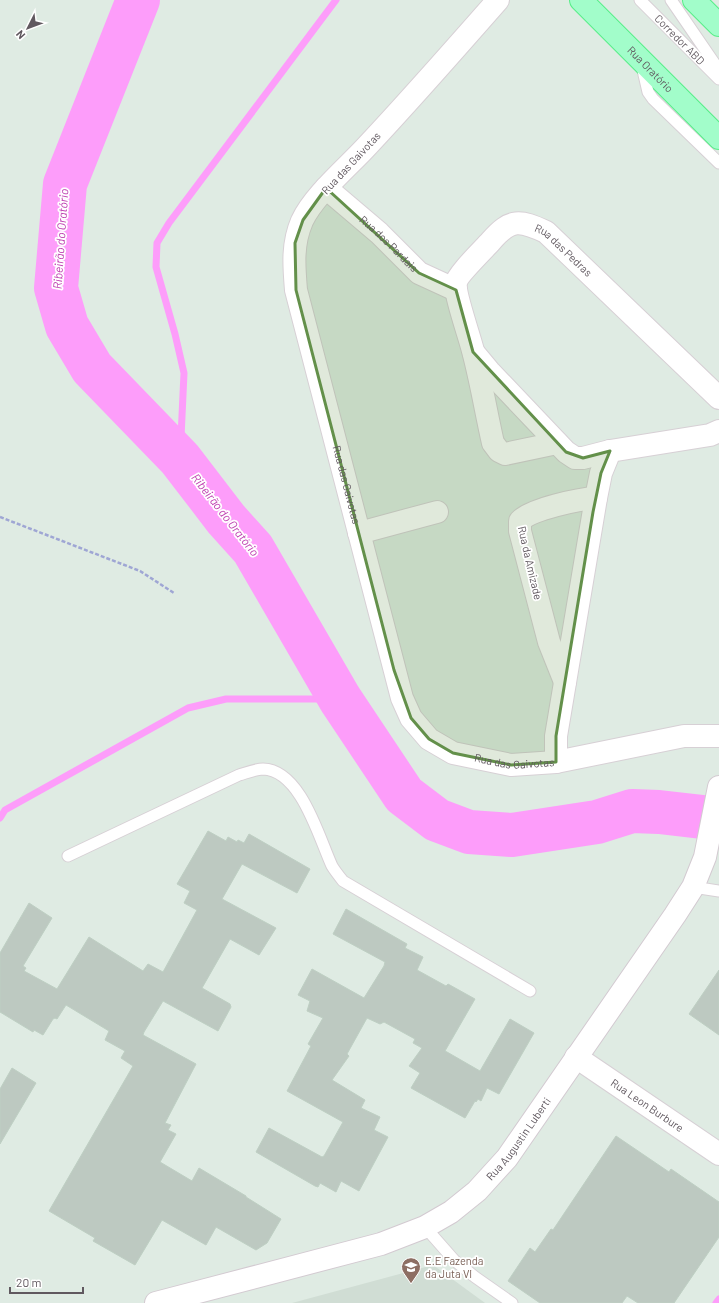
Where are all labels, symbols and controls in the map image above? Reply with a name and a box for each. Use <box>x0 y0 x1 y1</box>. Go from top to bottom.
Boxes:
north arrow <box>8 8 48 48</box>
street label: Corredor ABD <box>652 12 708 67</box>
text: N <box>13 28 27 42</box>
street label: Rua Oratório <box>625 43 676 95</box>
street label: Rua das Gaivotas <box>318 129 383 197</box>
water label: Ribeirão do Oratório <box>50 188 71 290</box>
street label: Rua dos Pardais <box>357 213 421 274</box>
street label: Rua das Pedras <box>533 221 595 279</box>
street label: Rua das Gaivotas <box>331 444 363 525</box>
water label: Ribeirão do Oratório <box>189 470 262 558</box>
street label: Rua da Amizade <box>516 525 545 601</box>
street label: Rua das Gaivotas <box>473 751 555 771</box>
street label: Rua Leon Burbure <box>609 1076 686 1134</box>
street label: Rua Augustin Luberti <box>483 1094 553 1183</box>
place label: E.E Fazenda da Juta VI <box>425 1254 483 1280</box>
school or university icon: E.E Fazenda da Juta VI <box>400 1256 422 1284</box>
scale bar <box>10 1269 83 1295</box>
text: 20 m <box>16 1275 42 1289</box>

